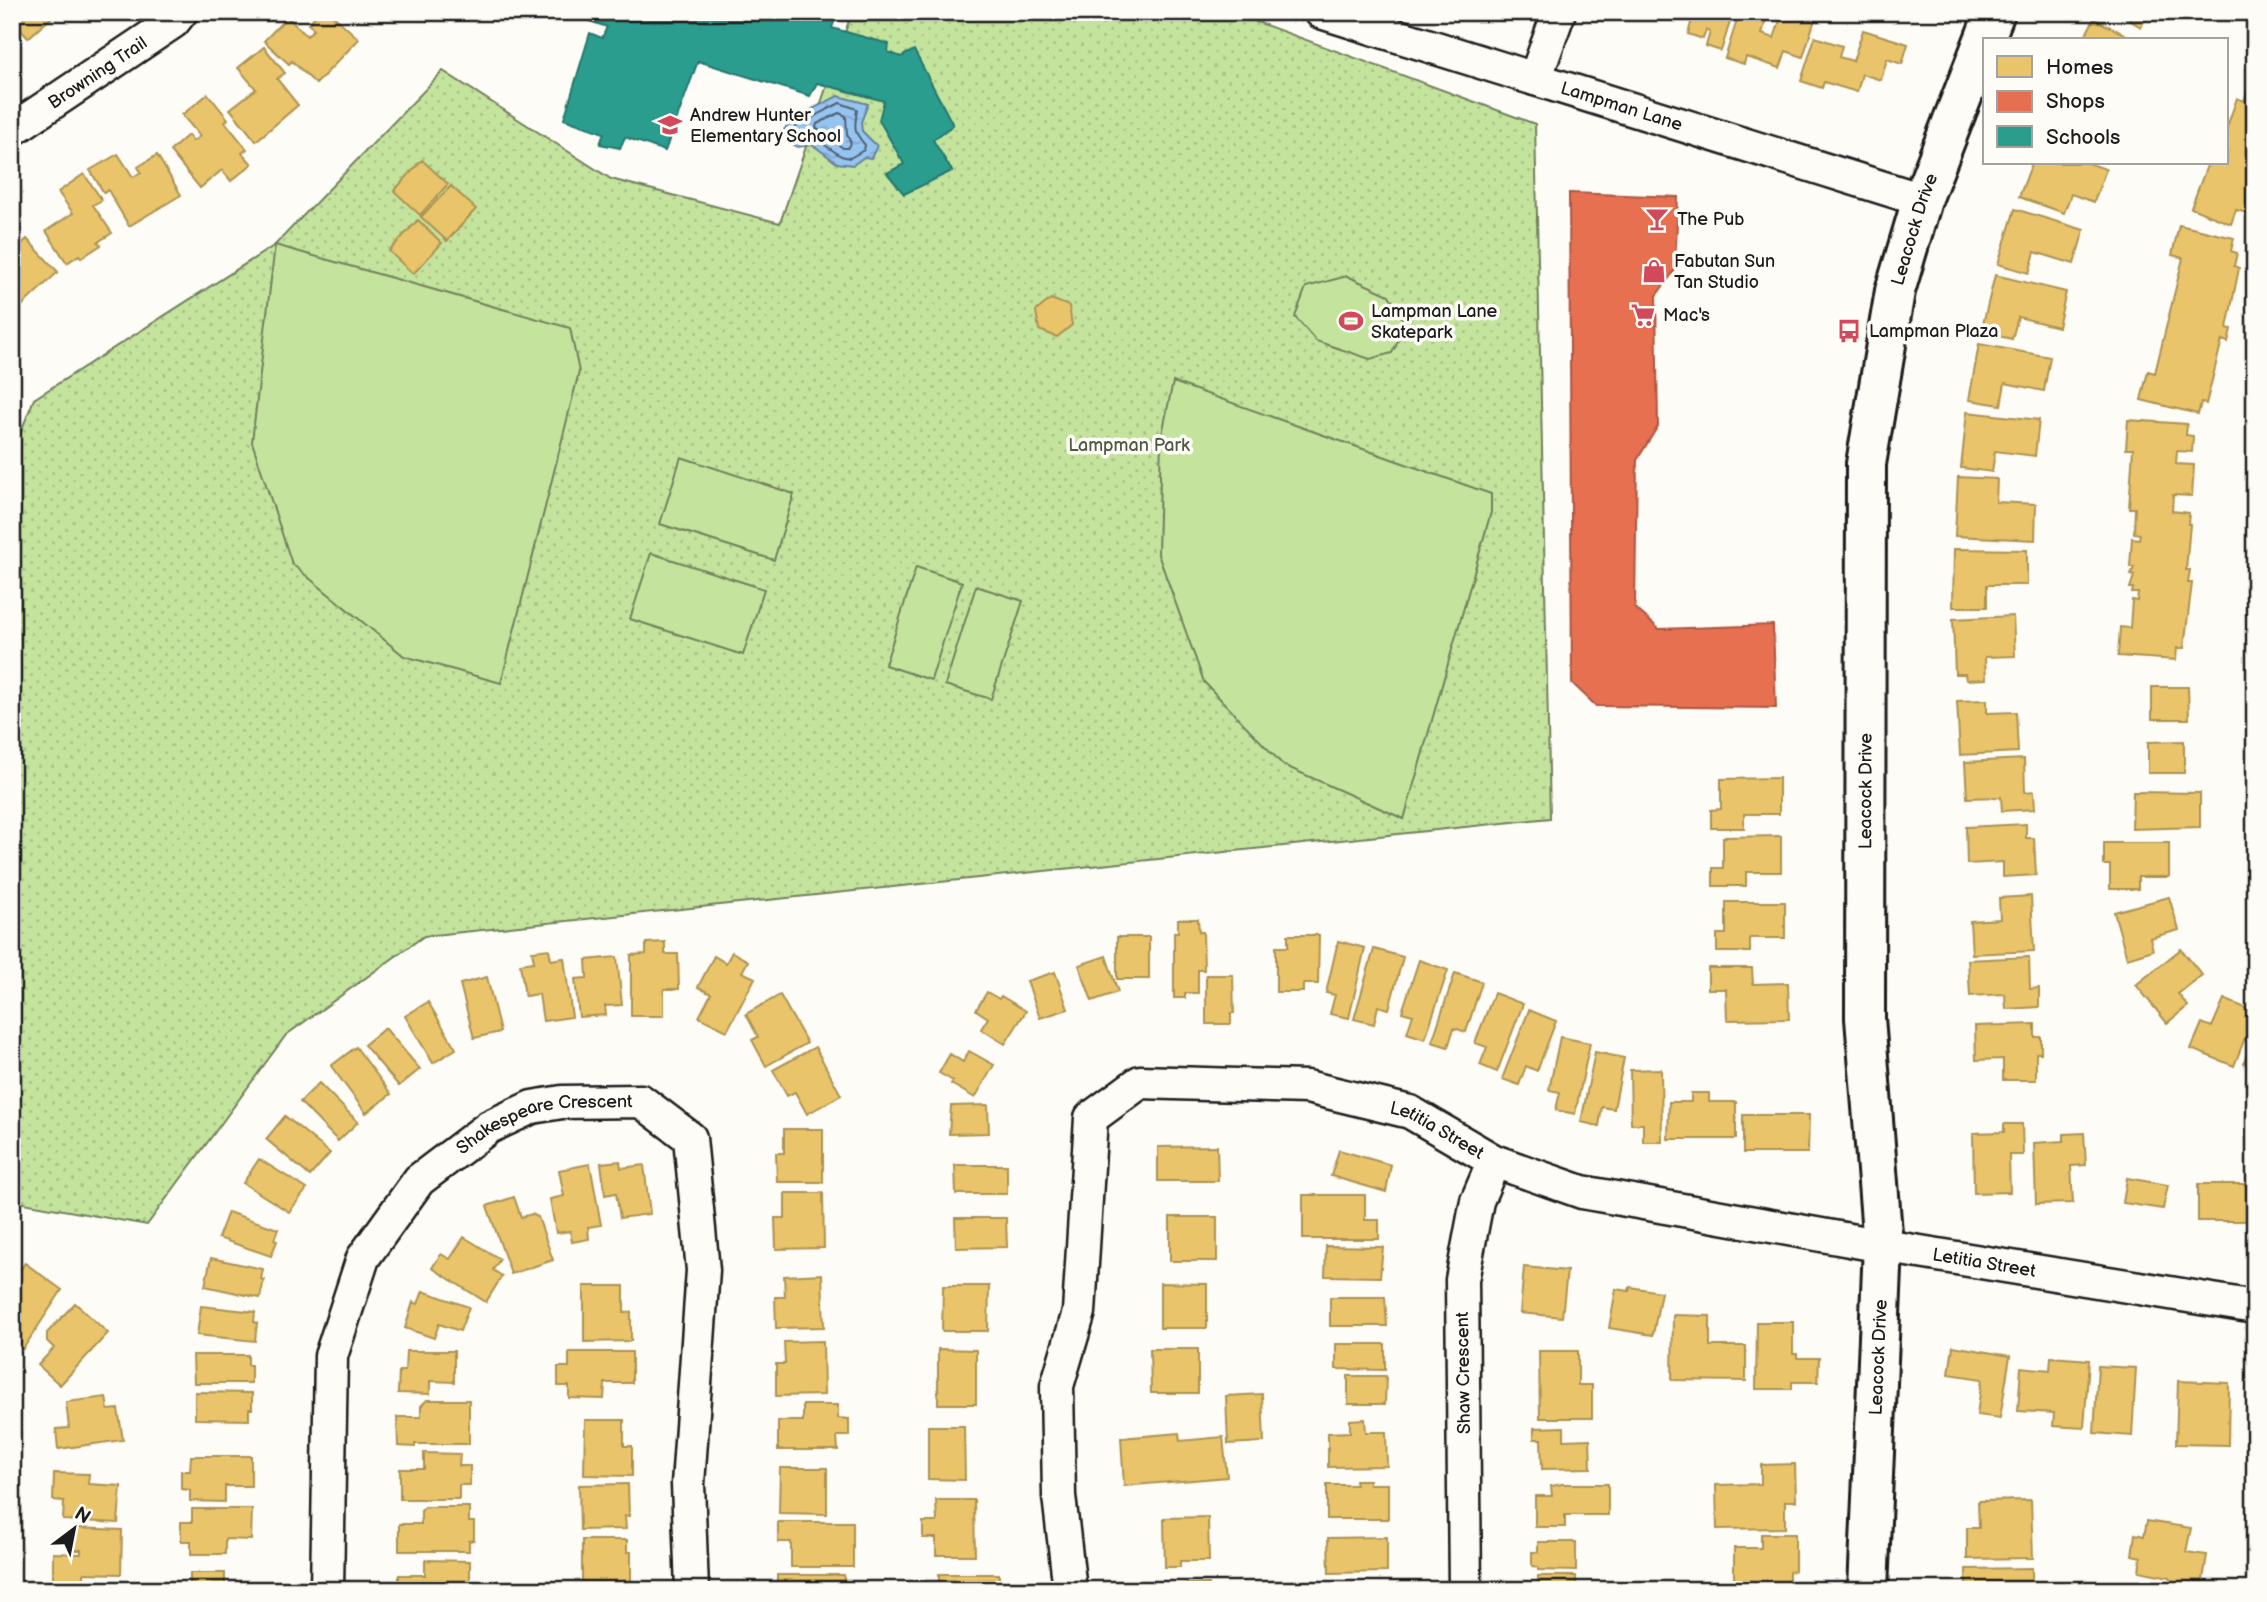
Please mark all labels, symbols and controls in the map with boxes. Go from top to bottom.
street label: Browning Trail [44,32,151,114]
legend [1983,38,2228,164]
text: Homes [2046,55,2114,80]
street label: Lampman Lane [1558,78,1685,135]
text: Shops [2046,89,2105,114]
place label: Andrew Hunter Elementary School [690,105,841,147]
school or university icon: Andrew Hunter Elementary School [656,111,684,139]
text: Schools [2046,125,2120,150]
street label: Leacock Drive [1887,170,1942,288]
bar icon: The Pub [1643,205,1671,233]
place label: The Pub [1677,209,1744,230]
place label: Fabutan Sun Tan Studio [1674,251,1775,293]
shop icon: Fabutan Sun Tan Studio [1640,257,1668,285]
place label: Lampman Lane Skatepark [1371,301,1498,343]
supermarket icon: Mac's [1629,301,1657,329]
place label: Mac's [1663,305,1710,326]
sports icon: Lampman Lane Skatepark [1337,307,1365,335]
bus stop icon: Lampman Plaza [1835,317,1863,345]
place label: Lampman Plaza [1869,321,1998,342]
park label: Lampman Park [1068,435,1190,456]
street label: Leacock Drive [1855,733,1877,849]
street label: Shakespeare Crescent [452,1091,633,1159]
street label: Letitia Street [1388,1098,1488,1164]
street label: Letitia Street [1931,1244,2038,1282]
street label: Leacock Drive [1866,1298,1892,1416]
street label: Shaw Crescent [1452,1311,1475,1434]
north arrow [38,1494,108,1564]
text: N [70,1502,94,1529]

